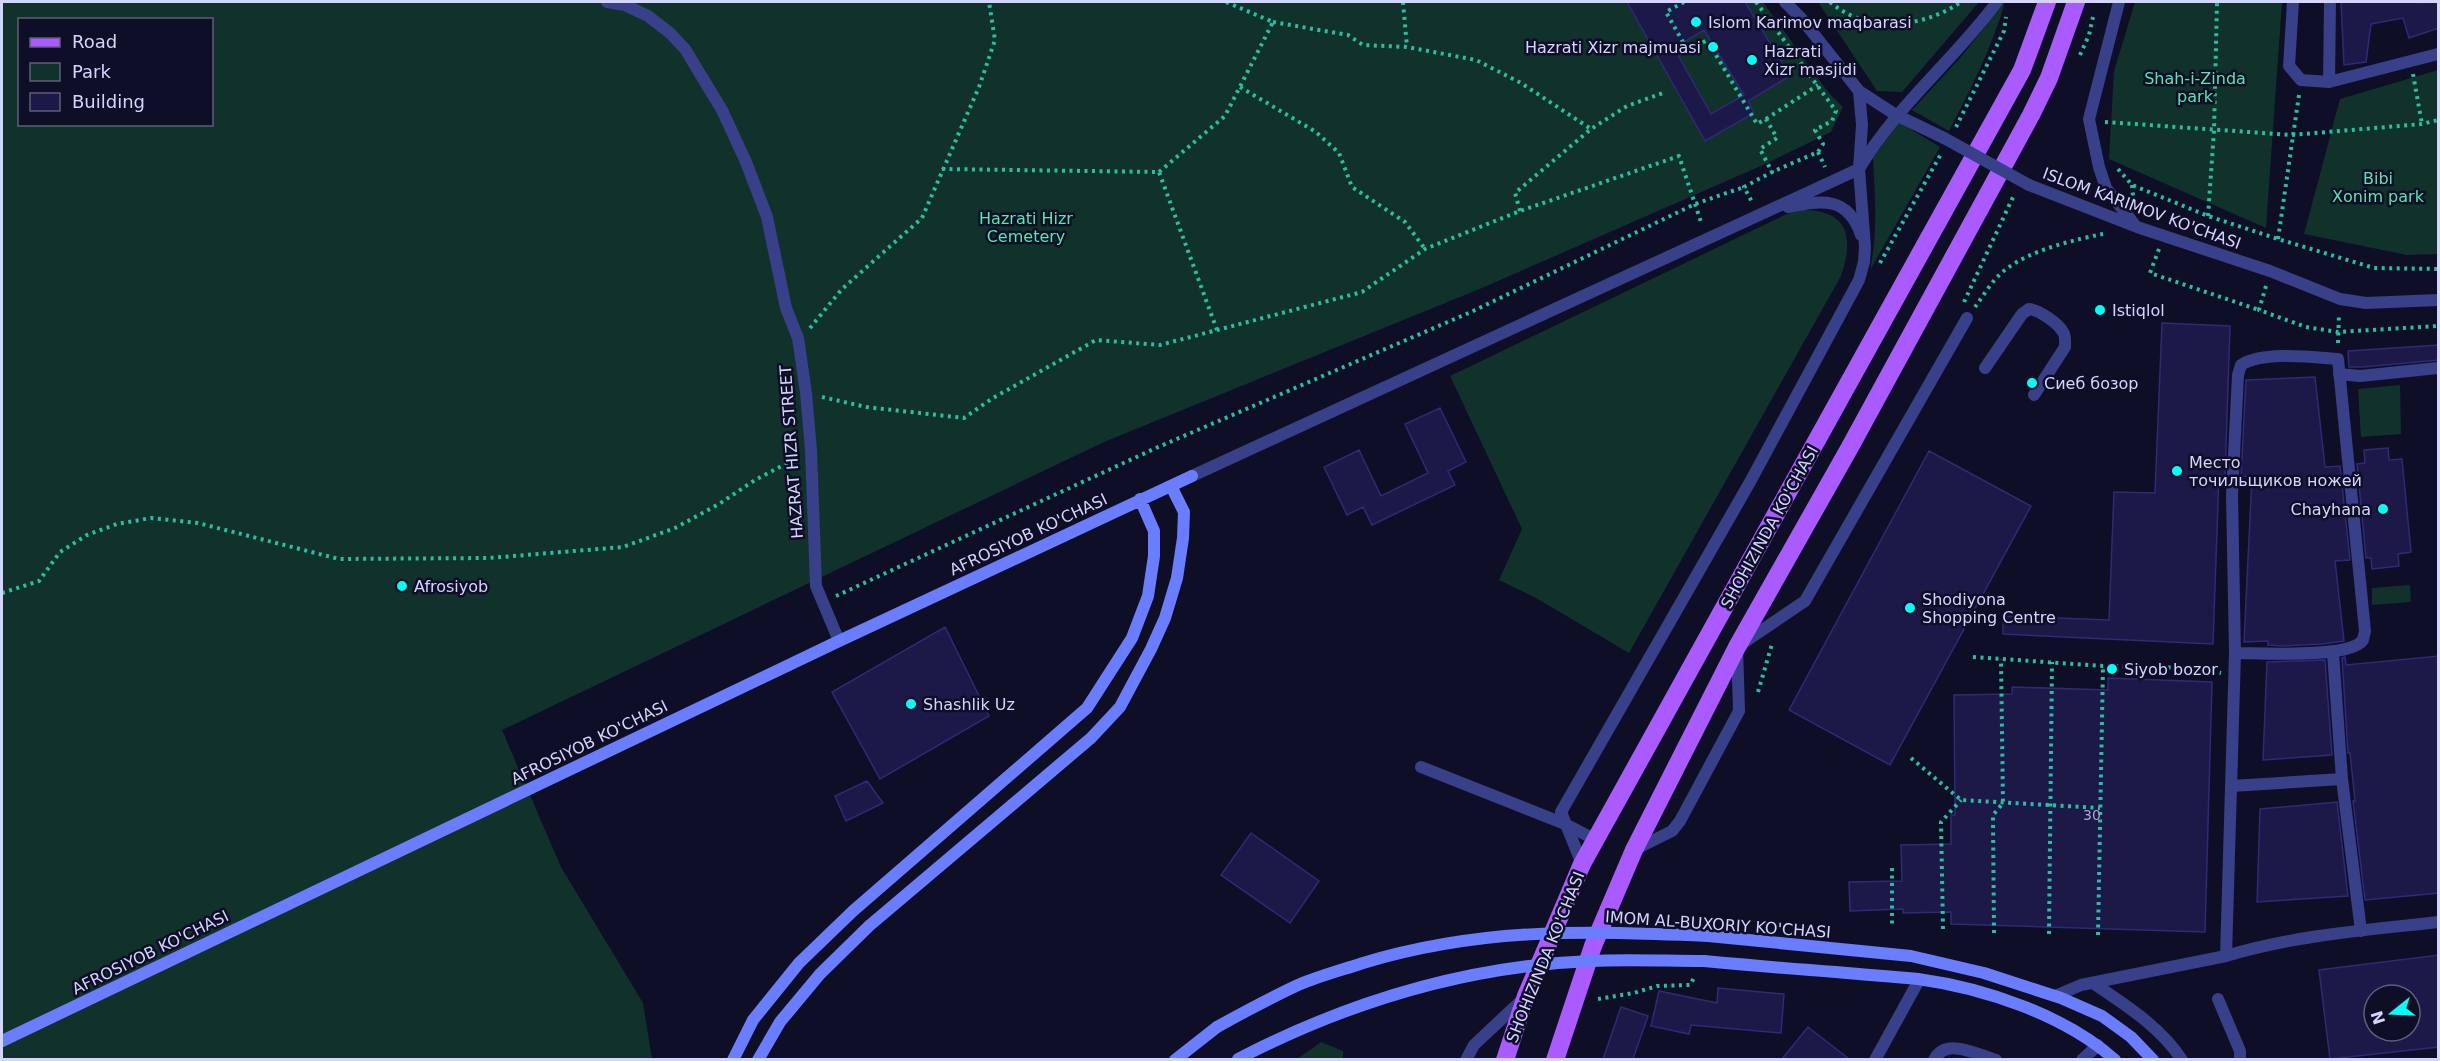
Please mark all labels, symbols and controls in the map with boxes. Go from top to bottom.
place label: Islom Karimov maqbarasi [1708,13,1912,32]
marker: Islom Karimov maqbarasi [1689,15,1703,29]
legend [18,18,213,126]
text: Road [72,31,117,52]
place label: Hazrati Xizr majmuasi [1525,38,1701,57]
marker: Hazrati Xizr majmuasi [1706,40,1720,54]
place label: Hazrati Xizr masjidi [1764,42,1857,79]
marker: Hazrati Xizr masjidi [1745,53,1759,67]
text: Park [72,61,111,82]
park label: Shah-i-Zinda park [2144,69,2246,106]
text: Building [72,91,145,112]
street label: ISLOM KARIMOV KO'CHASI [2040,164,2244,253]
park label: Bibi Xonim park [2332,169,2425,206]
park label: Hazrati Hizr Cemetery [979,209,1073,246]
place label: Istiqlol [2112,301,2165,320]
marker: Istiqlol [2093,303,2107,317]
street label: HAZRAT HIZR STREET [776,364,807,539]
place label: Сиеб бозор [2044,374,2138,393]
marker: Сиеб бозор [2025,376,2039,390]
street label: SHOHIZINDA KO'CHASI [1717,443,1822,612]
place label: Место точильщиков ножей [2189,453,2362,490]
marker: Место точильщиков ножей [2170,464,2184,478]
street label: AFROSIYOB KO'CHASI [946,490,1110,579]
place label: Chayhana [2291,500,2371,519]
marker: Chayhana [2376,502,2390,516]
place label: Afrosiyob [414,577,488,596]
marker: Afrosiyob [395,579,409,593]
place label: Shodiyona Shopping Centre [1922,590,2056,627]
marker: Shodiyona Shopping Centre [1903,601,1917,615]
place label: Siyob bozor [2124,660,2218,679]
marker: Siyob bozor [2105,662,2119,676]
place label: Shashlik Uz [923,695,1015,714]
street label: AFROSIYOB KO'CHASI [508,696,671,789]
marker: Shashlik Uz [904,697,918,711]
house number: 30 [2083,807,2101,823]
street label: SHOHIZINDA KO'CHASI [1502,869,1589,1046]
street label: AFROSIYOB KO'CHASI [69,906,232,999]
street label: IMOM AL-BUXORIY KO'CHASI [1604,907,1832,942]
north arrow [2362,983,2422,1043]
text: N [2367,1008,2389,1027]

